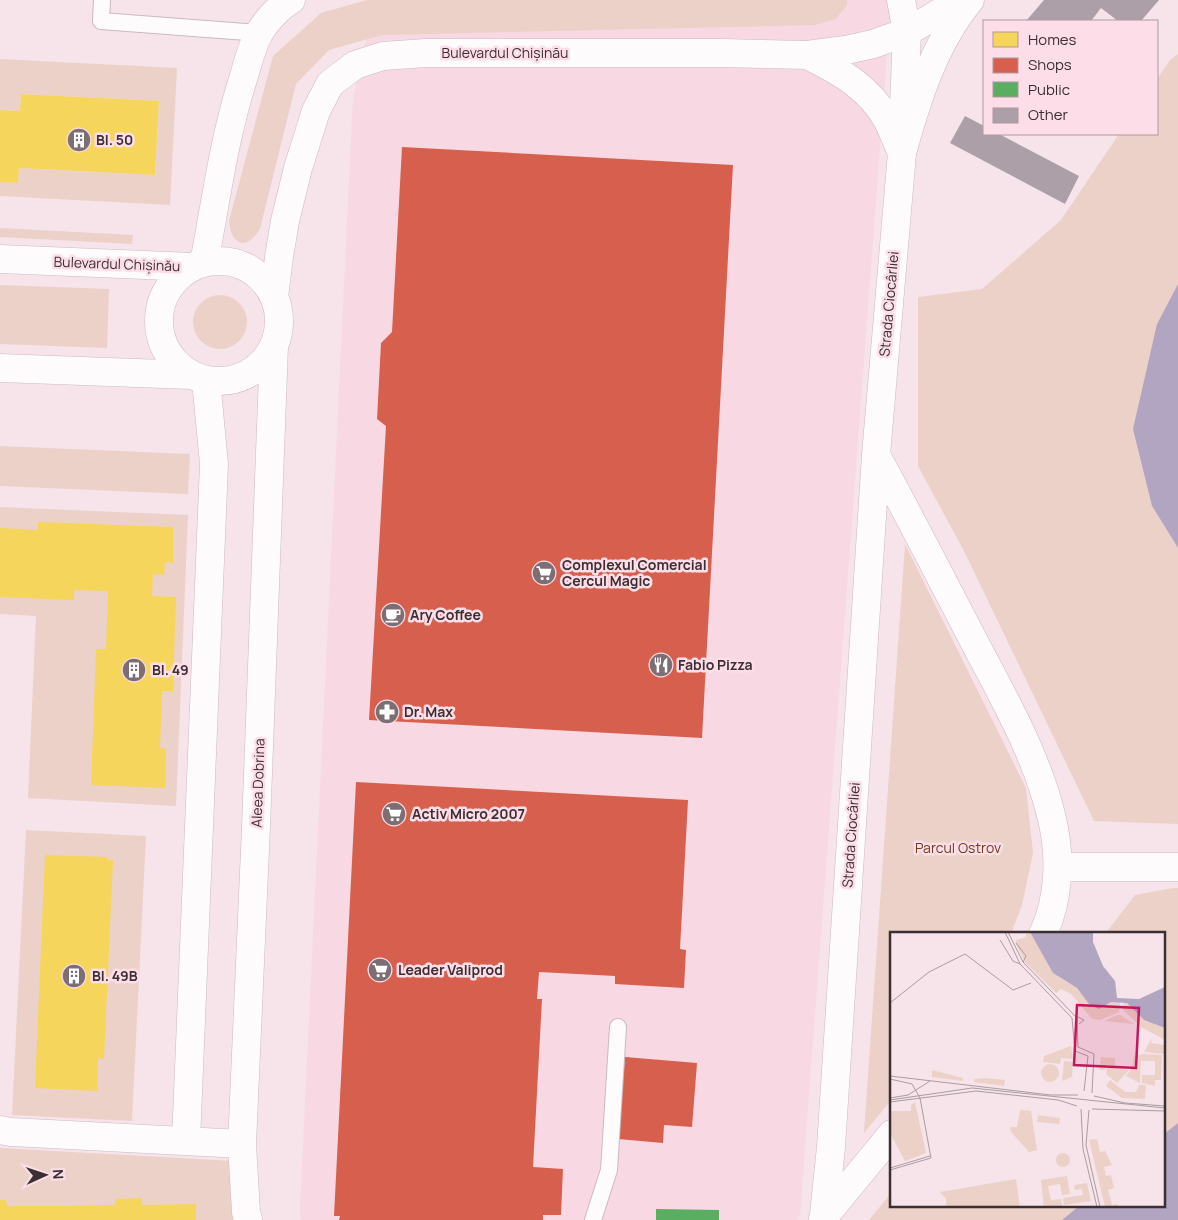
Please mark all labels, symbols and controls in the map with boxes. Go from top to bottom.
legend [983,20,1158,135]
text: Homes [1028,29,1077,50]
street label: Bulevardul Chișinău [442,43,568,62]
text: Shops [1028,54,1072,75]
text: Public [1028,79,1070,100]
text: Other [1028,104,1069,125]
building icon: Bl. 50 [66,127,92,153]
place label: Bl. 50 [96,130,133,149]
street label: Strada Ciocârliei [874,250,903,357]
street label: Bulevardul Chișinău [53,252,181,275]
place label: Complexul Comercial Cercul Magic [562,555,707,590]
supermarket icon: Complexul Comercial Cercul Magic [531,560,557,586]
cafe icon: Ary Coffee [380,602,406,628]
place label: Ary Coffee [410,605,481,624]
restaurant icon: Fabio Pizza [648,652,674,678]
place label: Fabio Pizza [678,655,753,674]
building icon: Bl. 49 [121,657,147,683]
place label: Bl. 49 [152,660,189,679]
pharmacy icon: Dr. Max [374,699,400,725]
place label: Dr. Max [404,702,453,721]
street label: Aleea Dobrina [246,738,269,828]
street label: Strada Ciocârliei [837,782,864,888]
supermarket icon: Activ Micro 2007 [381,801,407,827]
place label: Activ Micro 2007 [412,804,525,823]
park label: Parcul Ostrov [915,838,1001,857]
inset map [890,932,1166,1208]
supermarket icon: Leader Valiprod [367,957,393,983]
place label: Leader Valiprod [398,960,503,979]
building icon: Bl. 49B [61,963,87,989]
place label: Bl. 49B [92,966,138,985]
north arrow [20,1150,70,1200]
text: N [49,1169,68,1180]

